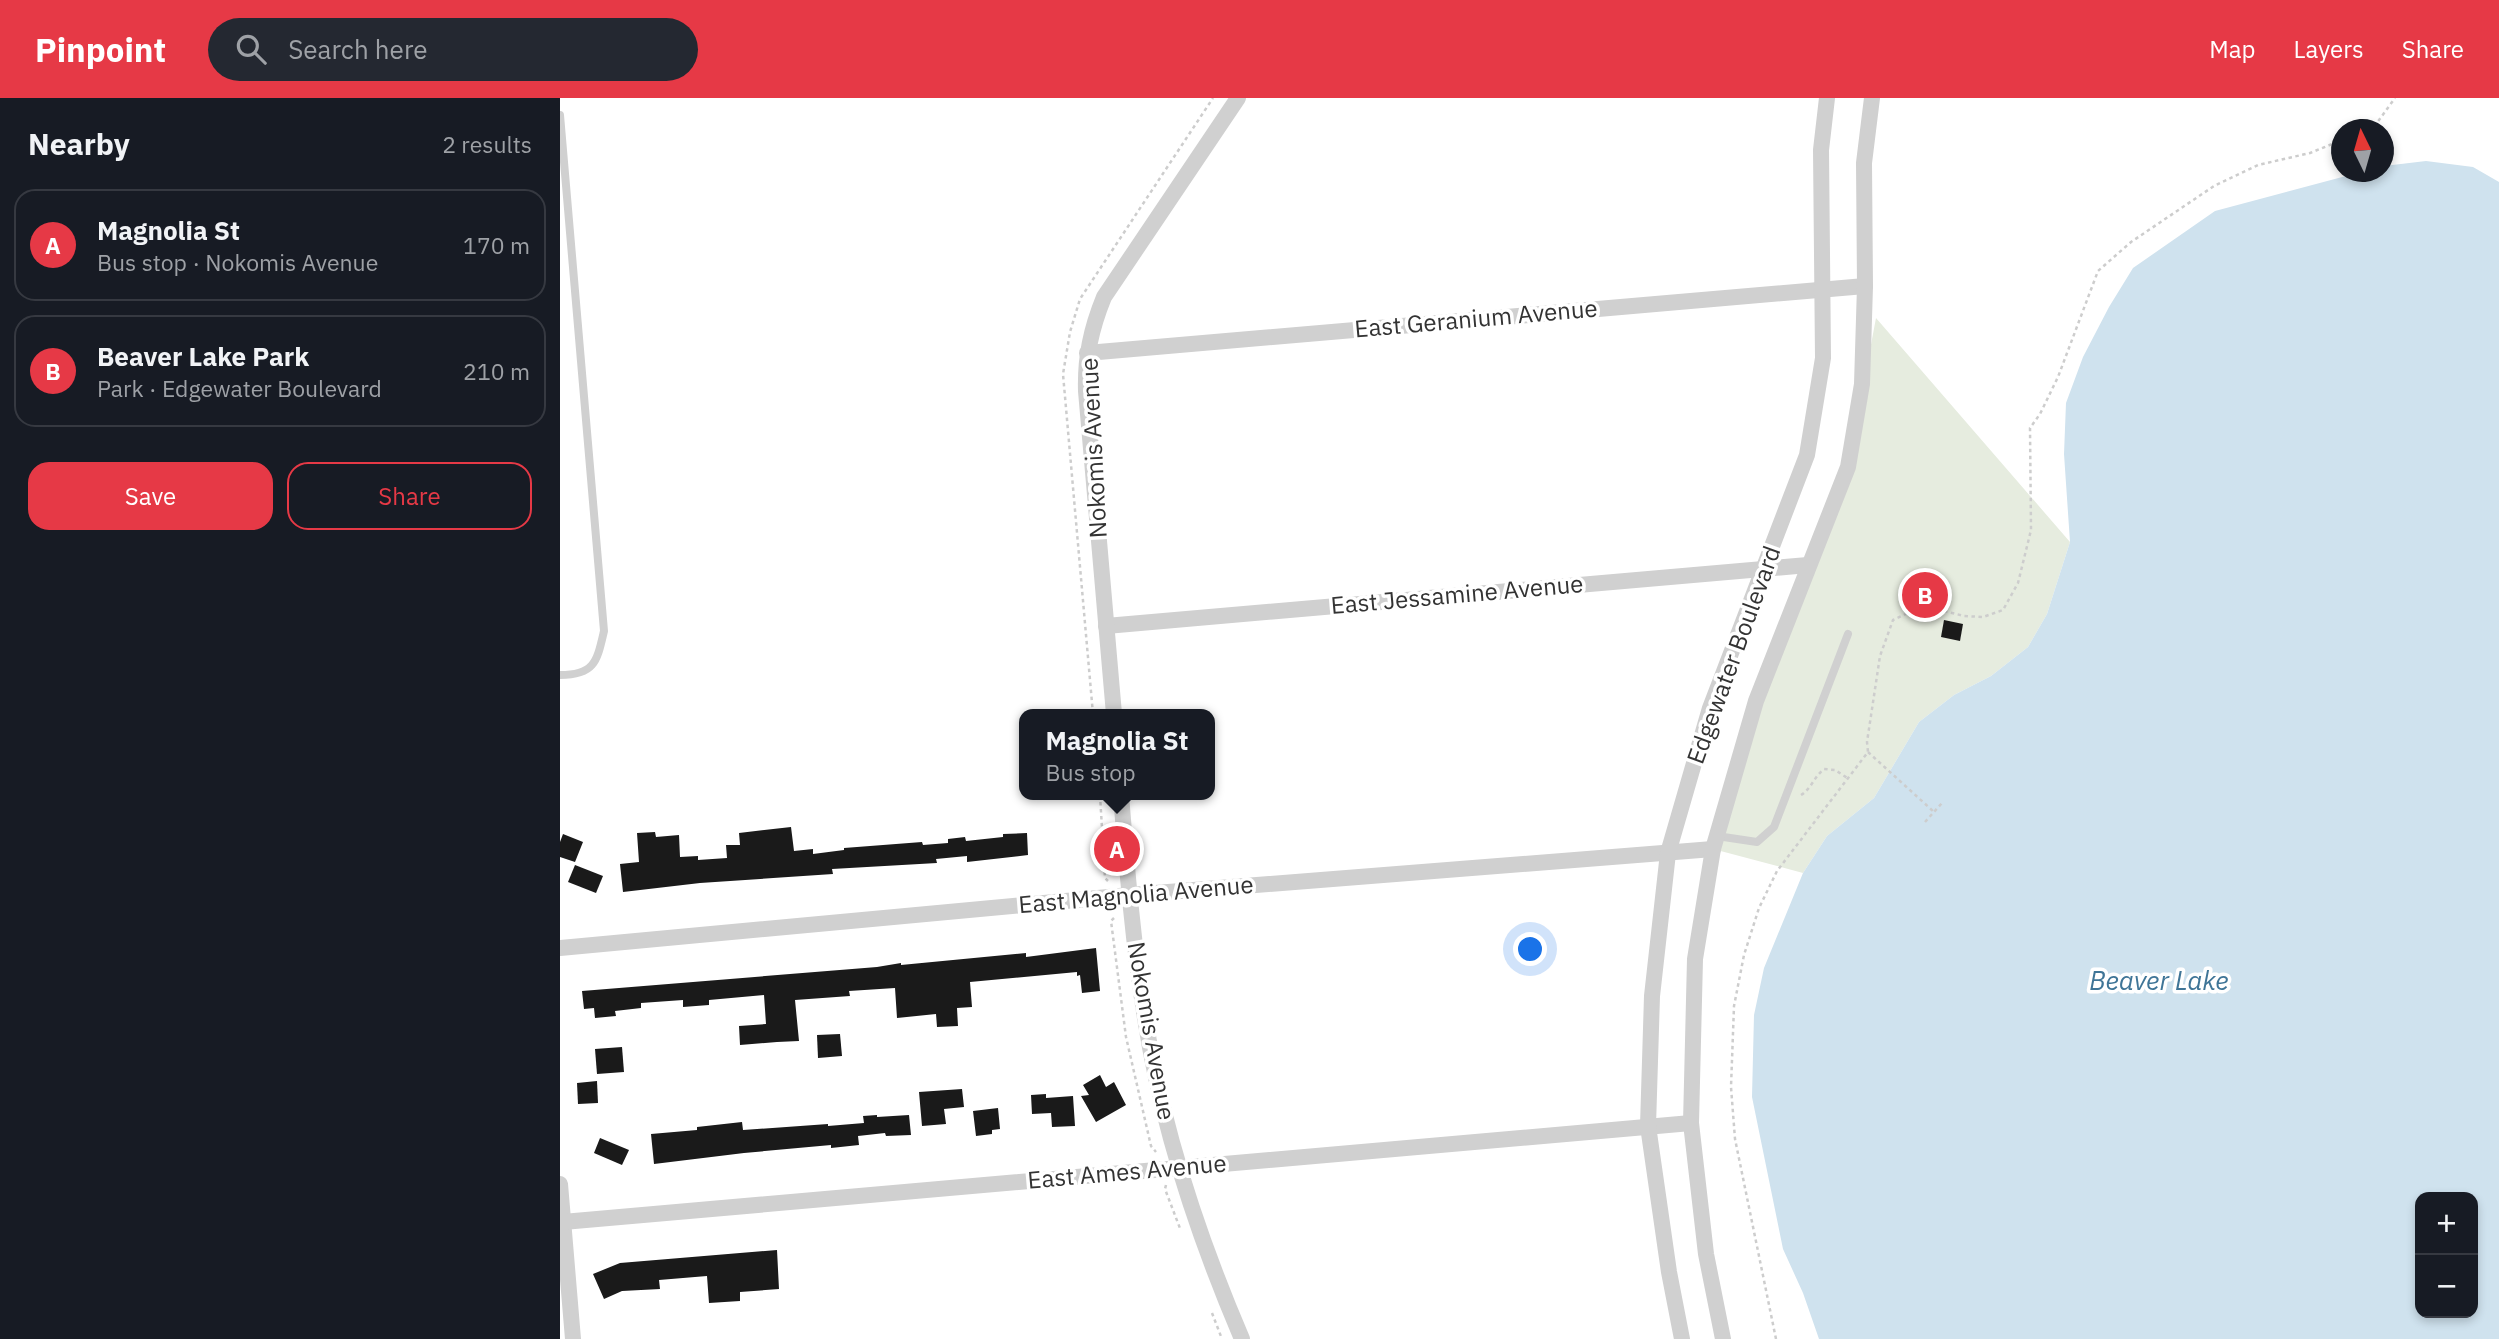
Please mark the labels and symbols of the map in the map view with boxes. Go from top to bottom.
north arrow [2331,119,2394,182]
street label: East Geranium Avenue [1353,291,1599,345]
street label: Nokomis Avenue [1072,357,1114,539]
street label: Edgewater Boulevard [1679,541,1787,768]
street label: East Jessamine Avenue [1329,567,1585,621]
pin: B [1902,569,1948,621]
pin: A [1094,823,1140,875]
street label: East Magnolia Avenue [1017,868,1255,920]
your location [1513,932,1547,966]
street label: Nokomis Avenue [1121,939,1183,1122]
water label: Beaver Lake [2089,963,2229,997]
street label: East Ames Avenue [1026,1146,1228,1196]

